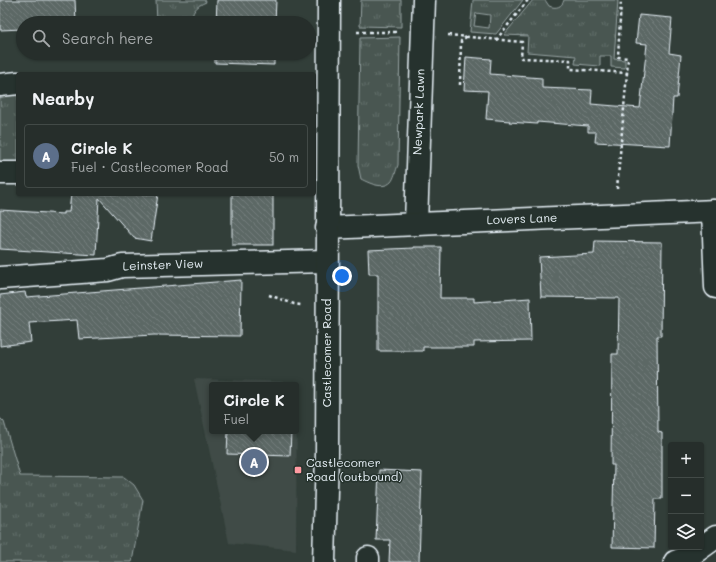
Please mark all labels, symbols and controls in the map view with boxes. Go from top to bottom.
search box [16,16,316,60]
icon: search [30,27,52,49]
text: Search here [62,28,153,48]
street label: Newpark Lawn [408,68,428,155]
text: Nearby [32,87,94,109]
text: Circle K [71,138,132,158]
text: A [41,148,51,165]
text: 50 m [269,148,299,165]
text: Fuel · Castlecomer Road [71,158,228,175]
street label: Lovers Lane [486,209,558,227]
street label: Leinster View [122,255,204,273]
your location [332,266,352,286]
street label: Castlecomer Road [318,298,334,407]
popup [209,382,299,434]
text: Circle K [223,390,285,410]
text: Fuel [223,410,249,427]
map controls [668,442,704,550]
button: + [668,442,704,478]
pin: A [241,447,267,477]
place label: Castlecomer Road (outbound) [306,454,402,484]
marker: Castlecomer Road (outbound) [293,465,303,475]
button: − [668,478,704,514]
button: layers [668,514,704,550]

